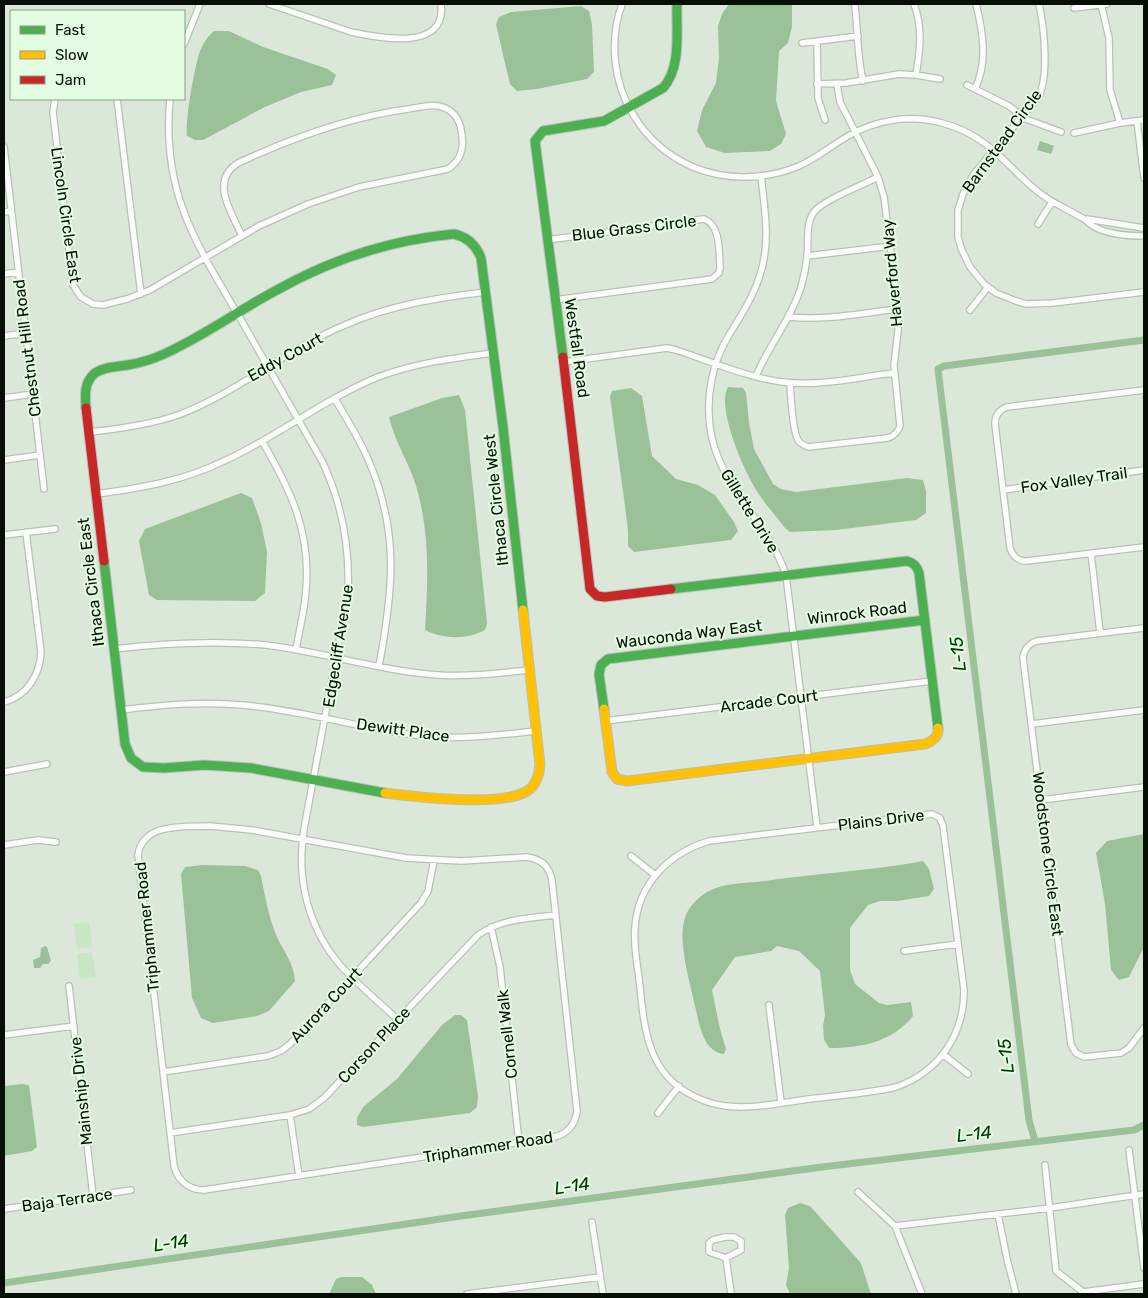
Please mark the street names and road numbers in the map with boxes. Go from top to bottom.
street label: Barnstead Circle [958,86,1046,196]
street label: Lincoln Circle East [47,146,85,284]
street label: Blue Grass Circle [571,211,697,245]
street label: Haverford Way [878,218,906,328]
street label: Chestnut Hill Road [9,278,45,418]
street label: Westfall Road [561,297,593,399]
street label: Eddy Court [244,329,326,385]
street label: Ithaca Circle West [480,433,512,567]
street label: Fox Valley Trail [1019,463,1129,497]
street label: Gillette Drive [717,466,783,556]
street label: Ithaca Circle East [74,516,108,648]
street label: Edgecliff Avenue [319,583,357,709]
street label: Winrock Road [806,597,908,629]
street label: Wauconda Way East [615,616,763,652]
street label: Arcade Court [719,686,819,716]
street label: Dewitt Place [355,714,451,746]
street label: Woodstone Circle East [1028,771,1068,937]
street label: Plains Drive [837,805,925,835]
street label: Triphammer Road [131,861,163,993]
street label: Aurora Court [286,963,366,1047]
street label: Cornell Walk [493,988,521,1079]
street label: Corson Place [334,1003,414,1087]
street label: Mainship Drive [66,1036,96,1146]
street label: Triphammer Road [422,1127,554,1167]
street label: Baja Terrace [20,1184,114,1216]

